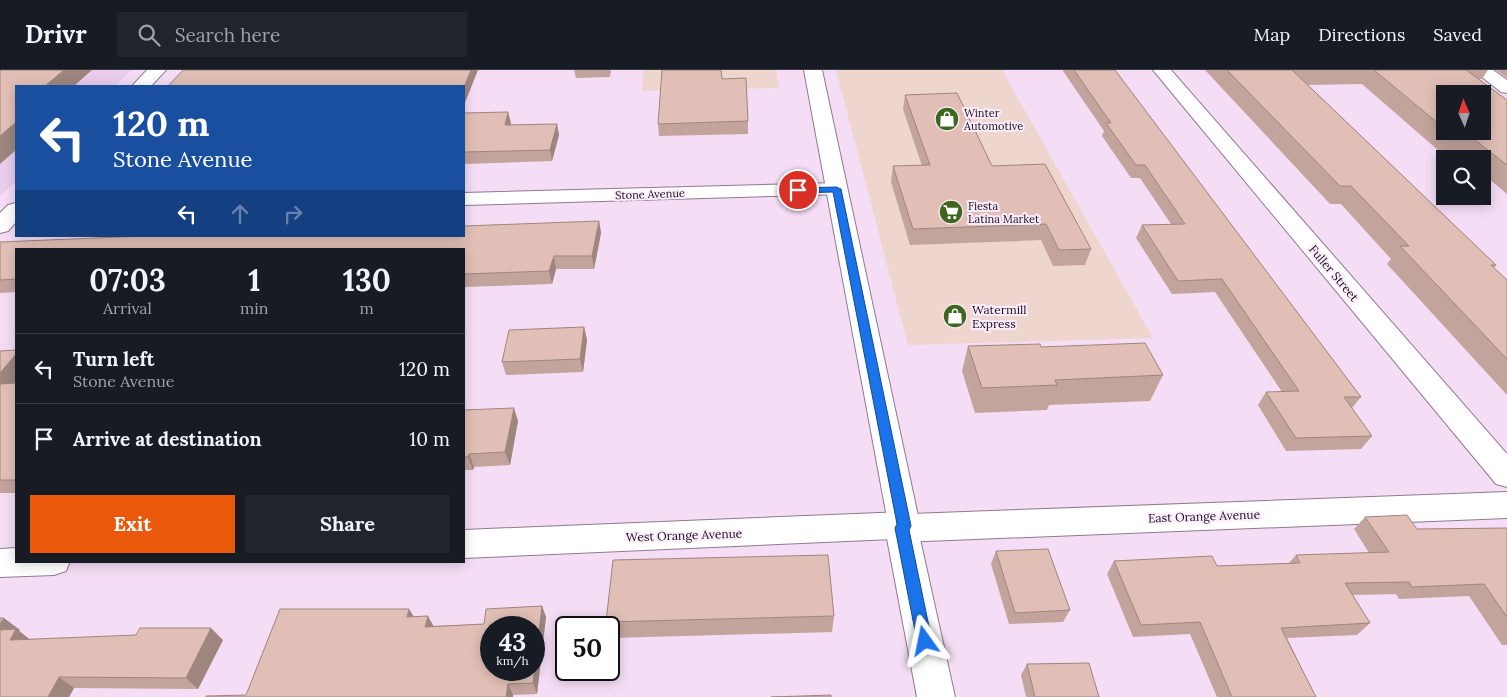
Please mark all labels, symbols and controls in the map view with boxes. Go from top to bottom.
search box [117,12,467,57]
text: Drivr [25,19,87,50]
icon: search [135,21,163,49]
text: Search here [175,23,280,47]
text: Map [1254,23,1290,46]
text: Directions [1318,23,1405,46]
text: Saved [1433,23,1482,46]
north arrow [1436,85,1491,140]
map controls [1436,85,1491,205]
text: 120 m [113,101,210,146]
icon: left [30,105,95,170]
shop icon: Winter Automotive [934,106,960,132]
place label: Winter Automotive [963,106,1023,133]
text: Stone Avenue [113,145,253,173]
button: search [1436,150,1491,205]
pin [777,169,819,211]
icon: arrive [784,176,812,204]
street label: Stone Avenue [615,186,685,202]
supermarket icon: Fiesta Latina Market [938,199,964,225]
place label: Fiesta Latina Market [968,199,1040,226]
icon: left [173,200,201,228]
icon: ahead [226,200,254,228]
icon: right [279,200,307,228]
street label: Fuller Street [1306,242,1362,305]
text: 07:03 [89,261,166,299]
text: 1 [248,261,260,299]
text: 130 [343,261,391,299]
text: Arrival [103,298,152,318]
text: min [240,298,268,318]
text: m [360,298,374,318]
place label: Watermill Express [972,302,1027,331]
shop icon: Watermill Express [942,303,968,329]
text: Turn left [73,347,154,371]
icon: left [30,355,58,383]
text: 120 m [399,357,450,381]
text: Stone Avenue [73,371,174,391]
icon: arrive [30,425,58,453]
text: Arrive at destination [73,427,262,451]
text: 10 m [409,427,450,451]
button: Exit [30,495,235,553]
button: Share [245,495,450,553]
street label: East Orange Avenue [1148,507,1261,525]
street label: West Orange Avenue [626,525,743,545]
position arrow [898,614,950,666]
speed limit sign: 50 [555,616,620,681]
text: 43 [499,626,526,658]
text: km/h [496,653,529,668]

